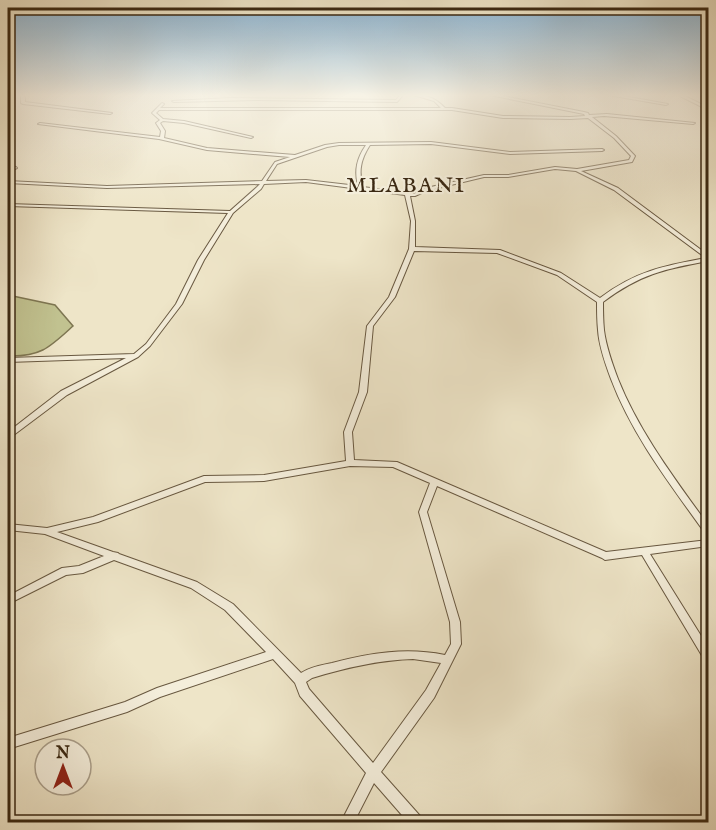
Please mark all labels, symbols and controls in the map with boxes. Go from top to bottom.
district label: MLABANI [346,172,466,200]
north arrow [33,737,93,797]
text: N [55,744,70,764]

